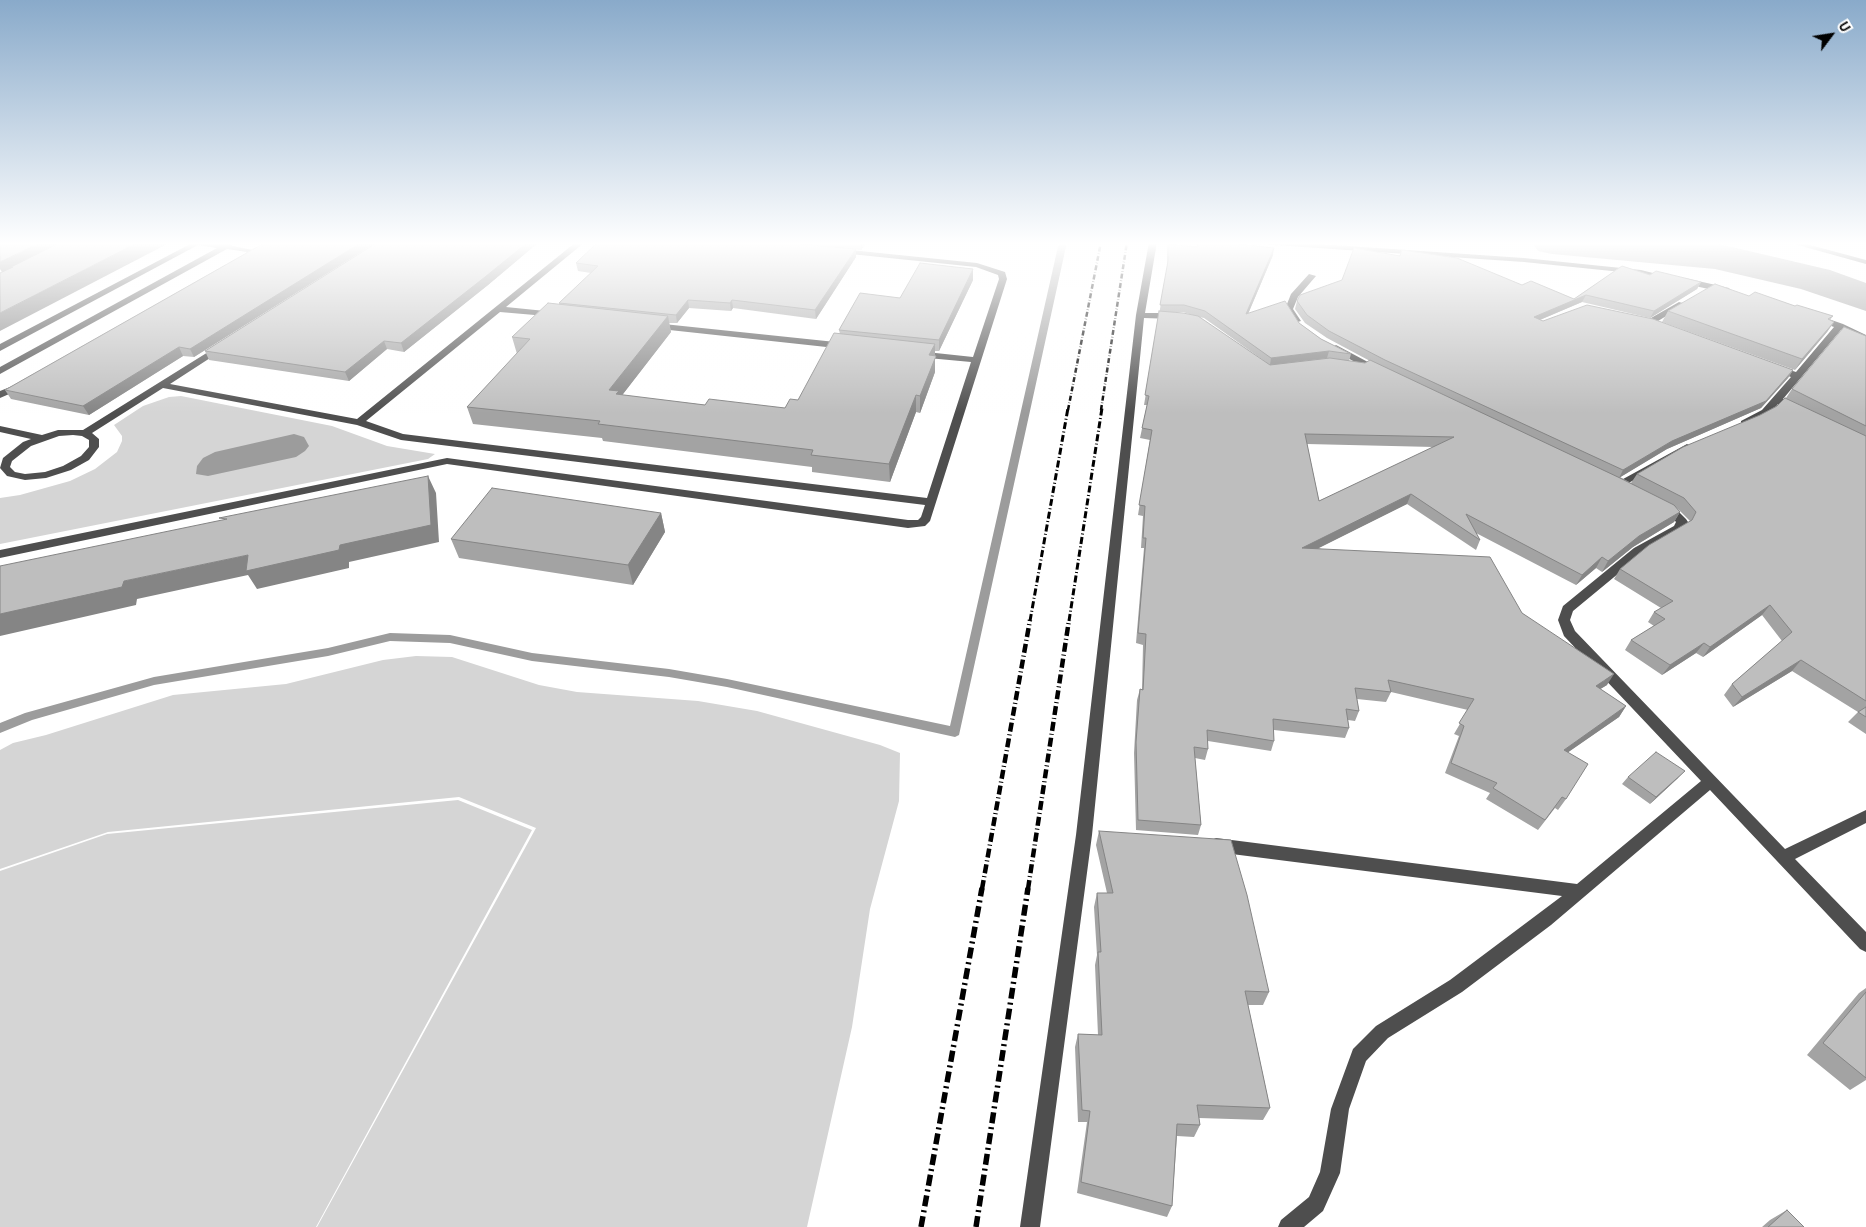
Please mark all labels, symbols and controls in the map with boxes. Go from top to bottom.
north arrow [1806,10,1856,60]
text: U [1836,20,1852,35]

